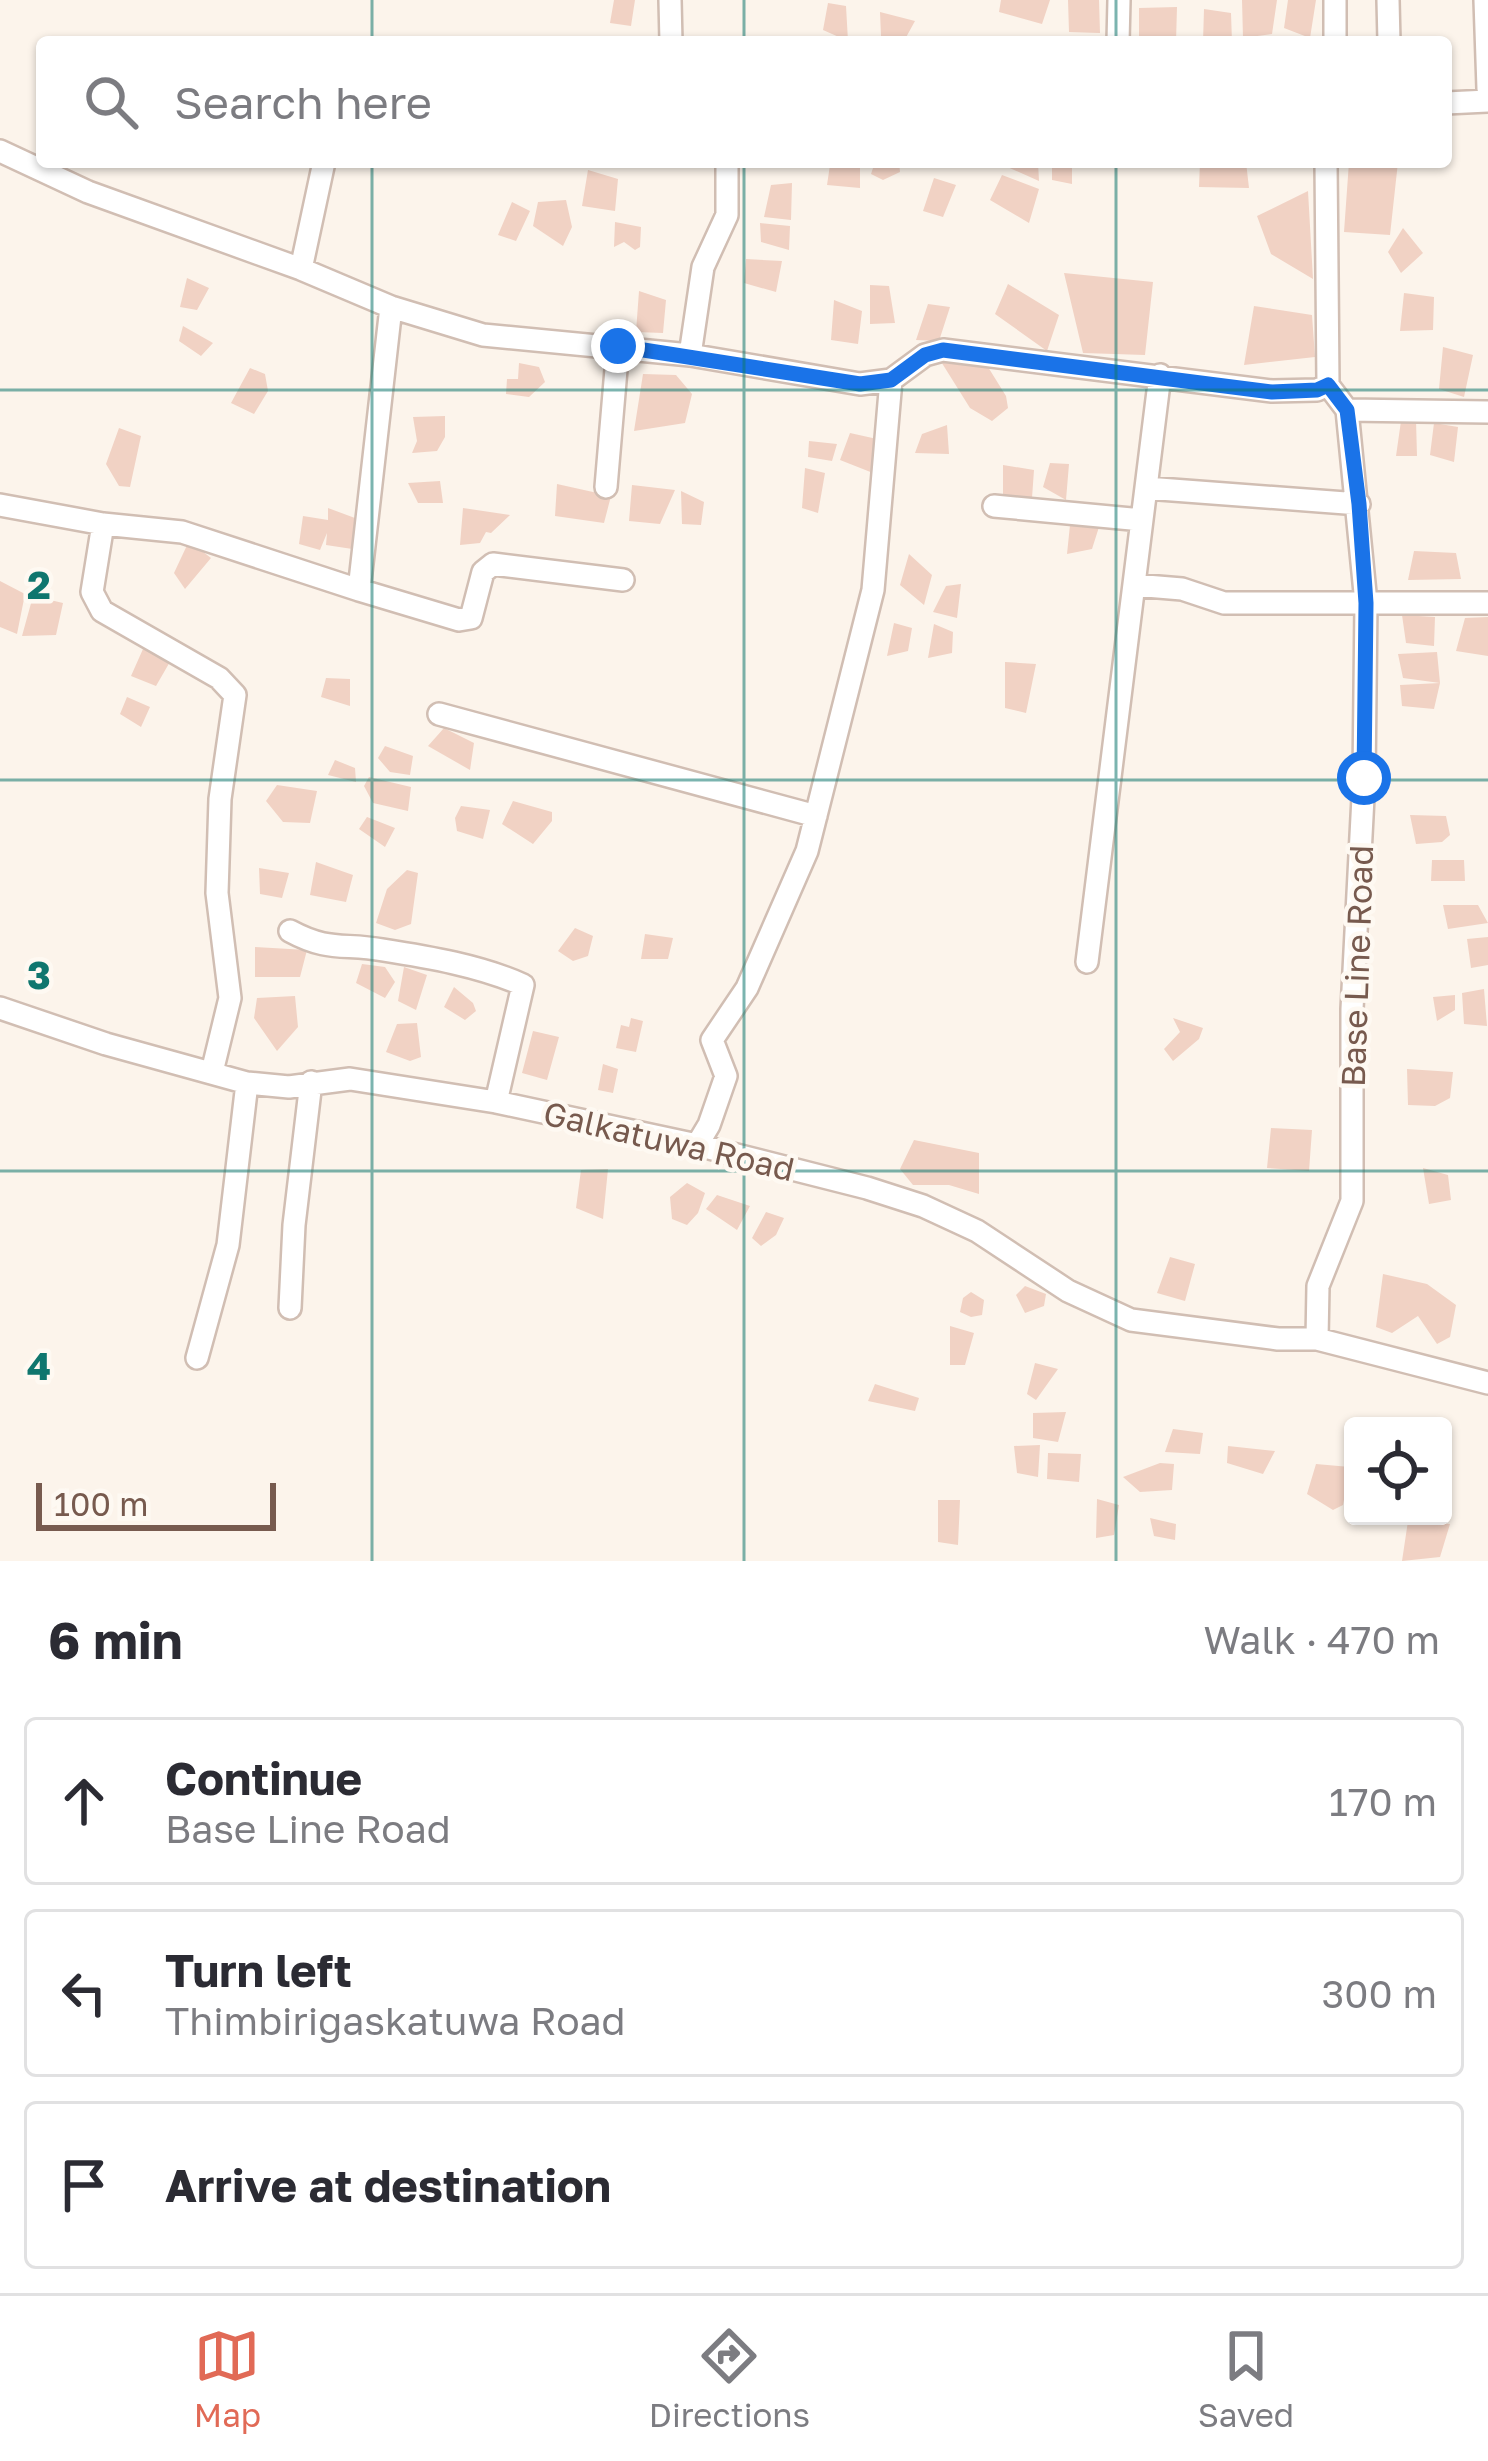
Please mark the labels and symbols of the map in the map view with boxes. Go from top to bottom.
route end [591,319,645,373]
text: 2 [27,561,51,608]
route start [1337,751,1391,805]
street label: Base Line Road [1333,844,1380,1088]
text: 3 [27,951,51,998]
street label: Galkatuwa Road [540,1093,798,1188]
text: 4 [27,1342,51,1389]
scale bar [36,1477,276,1530]

